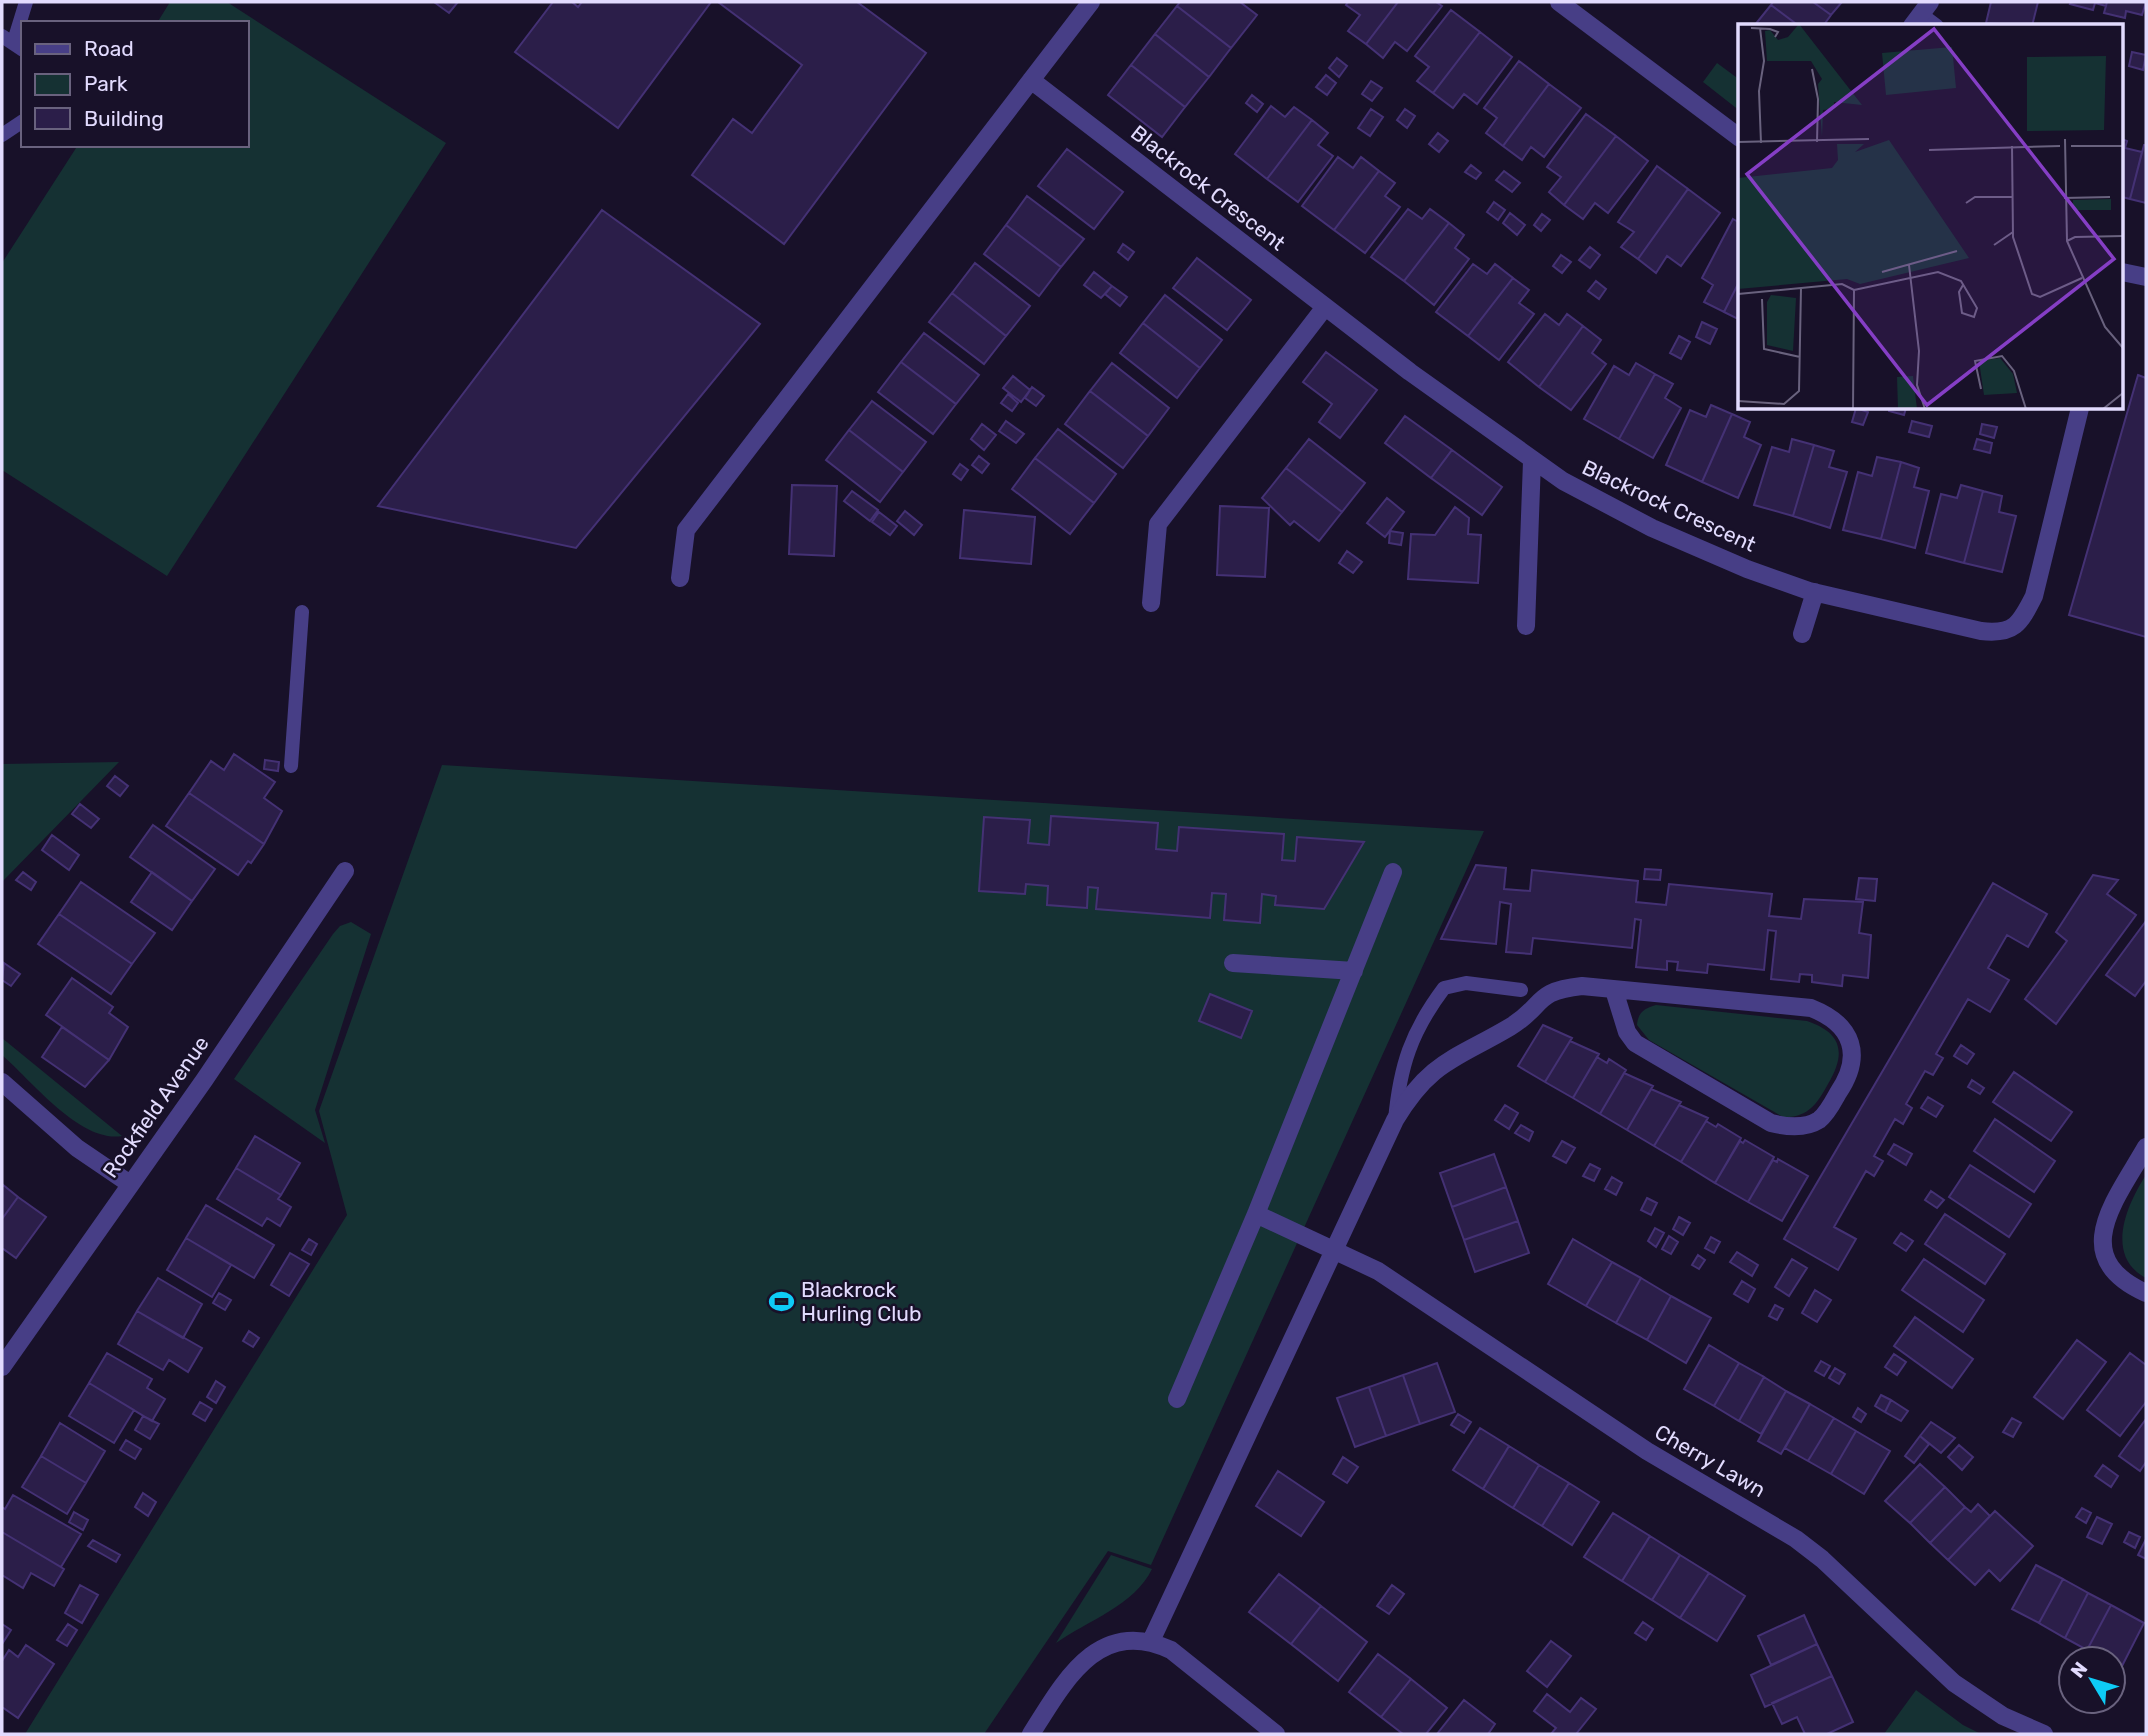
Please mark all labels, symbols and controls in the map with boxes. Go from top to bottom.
legend [21,21,248,147]
inset map [1738,24,2124,410]
text: Road [84,36,134,61]
text: Park [84,71,128,96]
text: Building [84,106,164,131]
street label: Blackrock Crescent [1126,120,1290,256]
street label: Blackrock Crescent [1578,454,1760,557]
street label: Rockfield Avenue [97,1031,214,1182]
place label: Blackrock Hurling Club [801,1277,921,1326]
sports icon: Blackrock Hurling Club [767,1288,795,1316]
street label: Cherry Lawn [1650,1419,1770,1502]
north arrow [2057,1645,2127,1715]
text: N [2066,1657,2092,1682]

